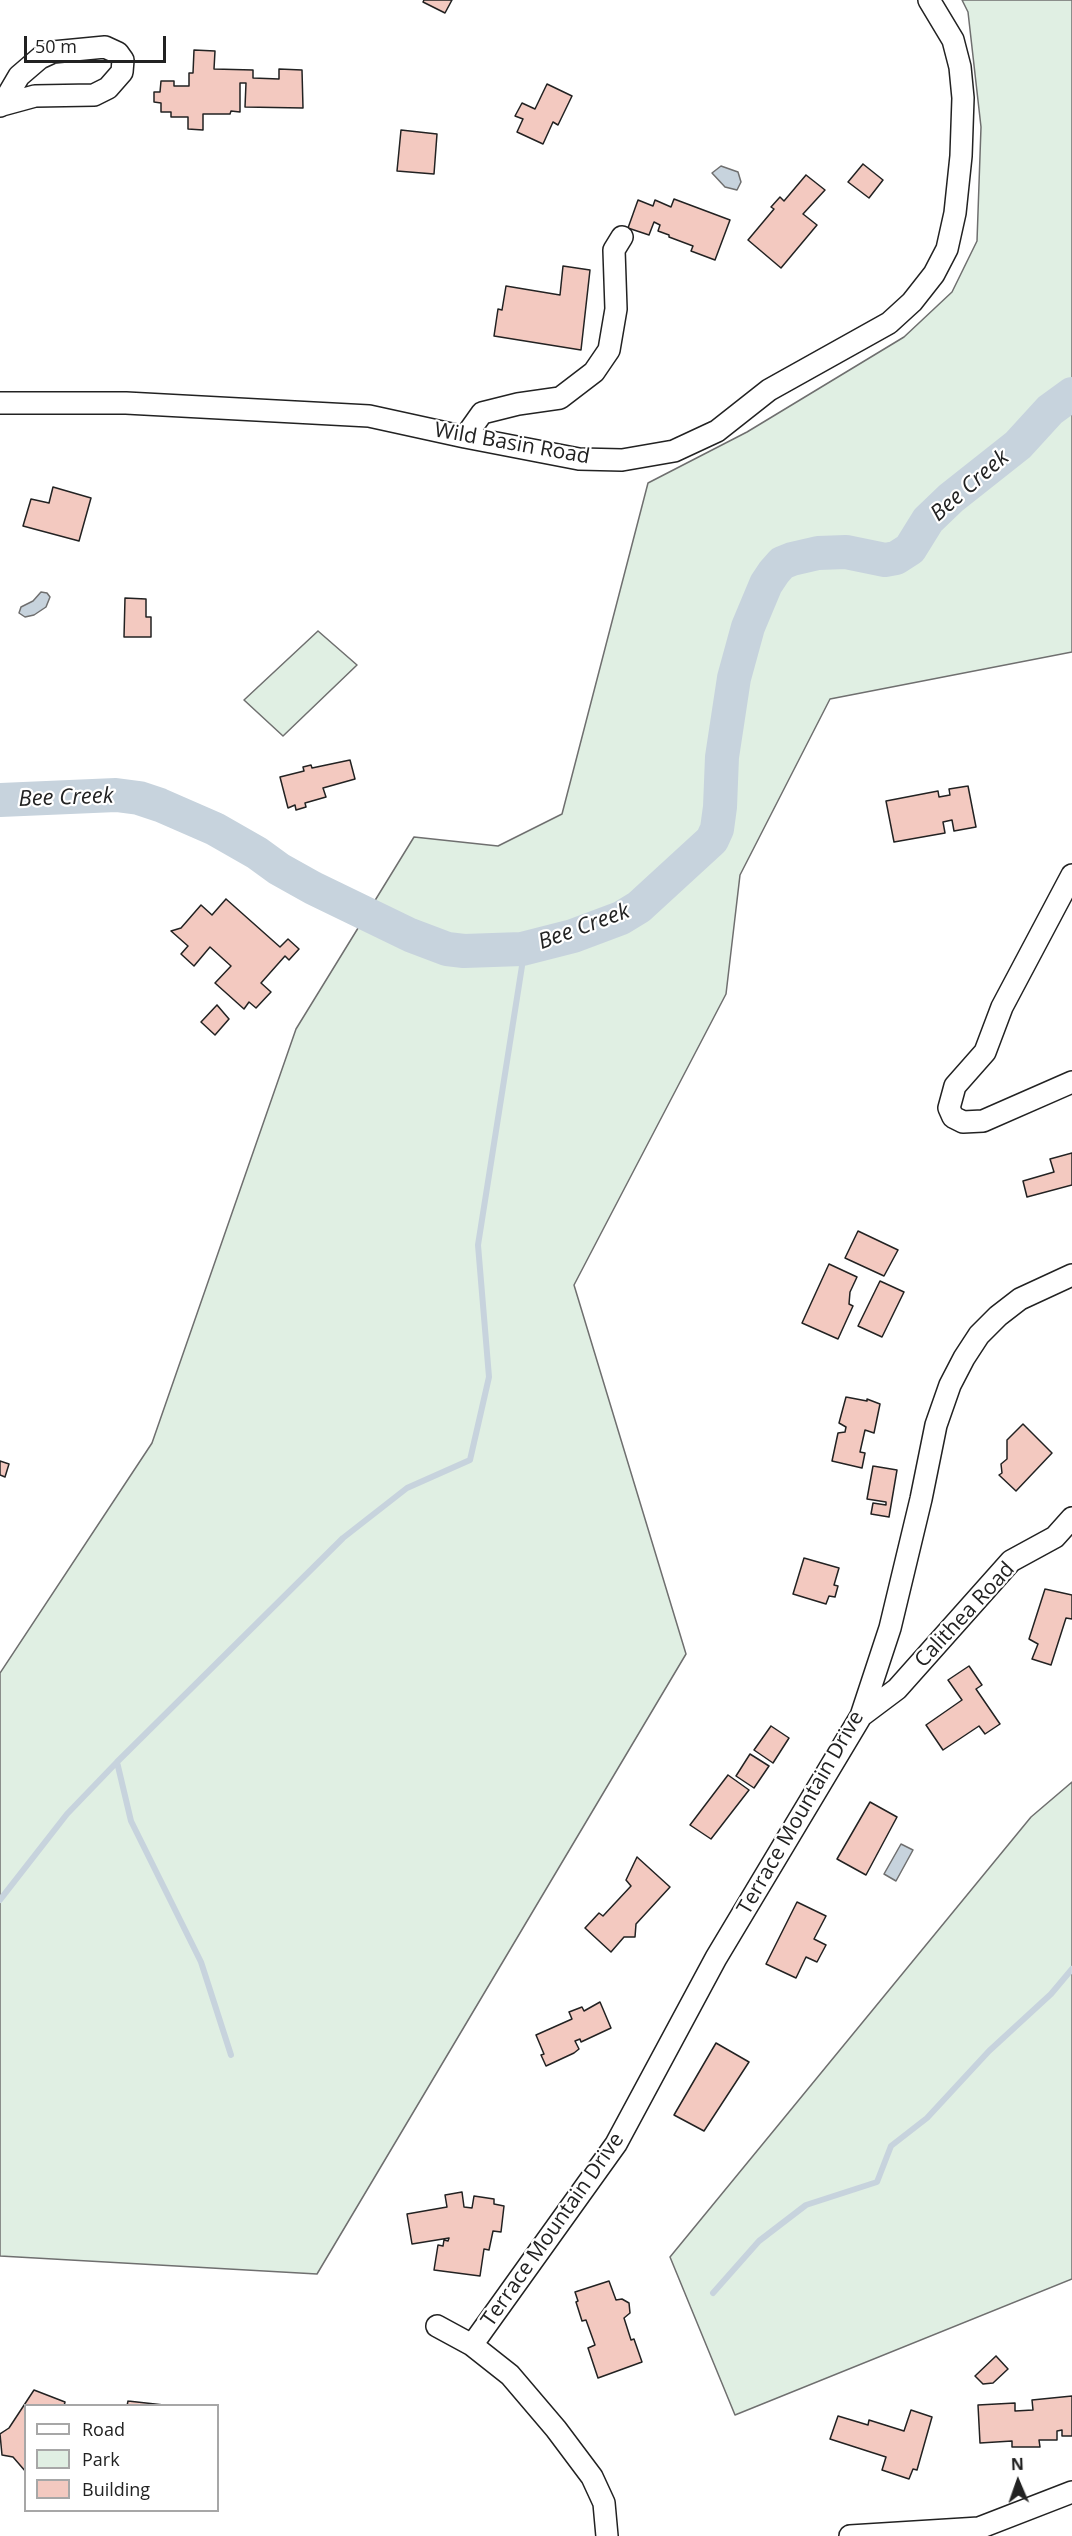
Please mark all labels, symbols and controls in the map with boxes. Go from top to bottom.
scale bar [27,24,170,62]
text: 50 m [35,34,77,58]
street label: Wild Basin Road [432,418,592,470]
water label: Bee Creek [925,445,1015,527]
water label: Bee Creek [18,783,114,813]
water label: Bee Creek [535,898,633,956]
street label: Calithea Road [910,1557,1020,1673]
street label: Terrace Mountain Drive [732,1707,870,1919]
street label: Terrace Mountain Drive [476,2128,630,2332]
legend [24,2404,219,2512]
text: Road [82,2417,125,2441]
text: Park [82,2447,120,2471]
north arrow [988,2452,1048,2512]
text: N [1010,2453,1024,2475]
text: Building [82,2477,150,2501]

